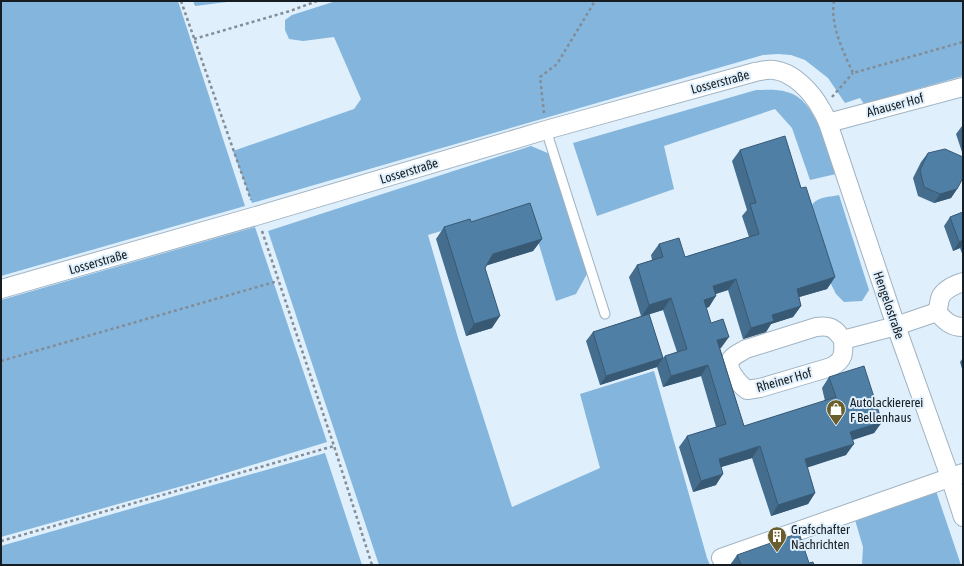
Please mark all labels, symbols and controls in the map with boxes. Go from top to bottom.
street label: Losserstraße [689,67,751,97]
street label: Ahauser Hof [865,90,926,120]
street label: Losserstraße [378,155,440,187]
street label: Losserstraße [67,246,129,277]
street label: Hengelostraße [870,269,908,341]
street label: Rheiner Hof [755,365,814,395]
place label: Autolackiererei F Bellenhaus [850,395,923,425]
shop icon: Autolackiererei F Bellenhaus [825,398,847,426]
place label: Grafschafter Nachrichten [791,522,850,552]
building icon: Grafschafter Nachrichten [766,525,788,553]

